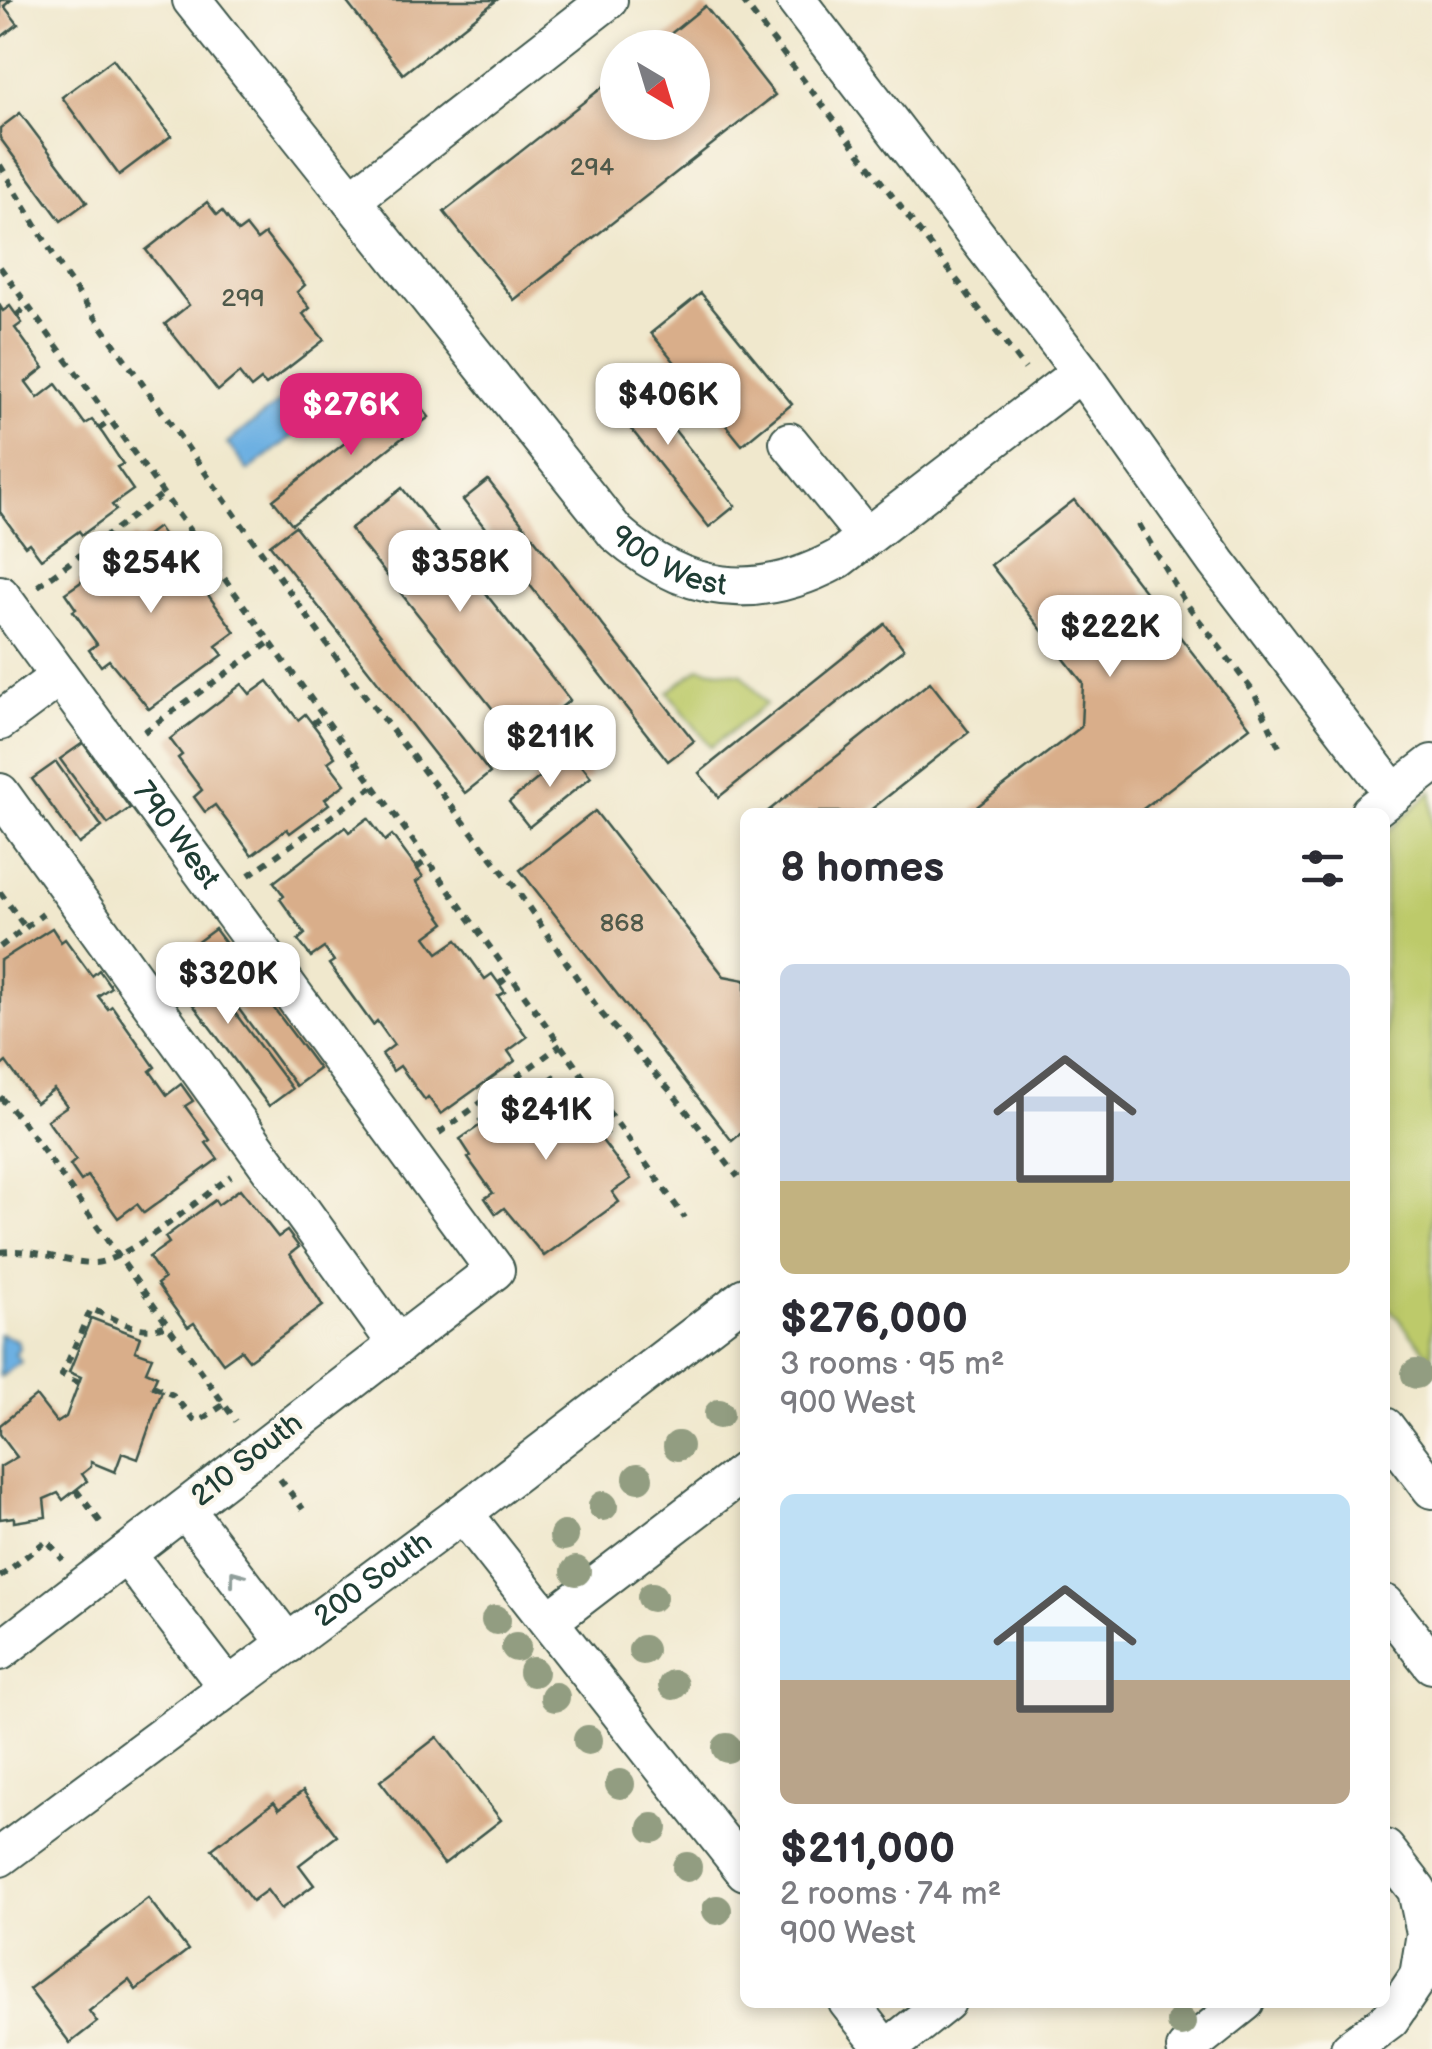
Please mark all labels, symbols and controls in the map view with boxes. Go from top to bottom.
north arrow [600,30,710,140]
map controls [600,30,710,140]
house number: 294 [570,152,614,183]
house number: 299 [221,283,265,314]
pin: $406K [598,363,738,448]
pin: $276K [281,373,421,458]
text: $406K [617,376,719,415]
text: $276K [302,386,400,425]
street label: 900 West [602,518,729,604]
pin: $358K [390,530,530,615]
pin: $254K [81,531,221,616]
text: $358K [410,543,510,582]
text: $254K [101,544,201,583]
pin: $222K [1040,595,1180,680]
text: $222K [1060,608,1160,647]
pin: $211K [480,705,620,790]
text: $211K [506,718,594,757]
street label: 790 West [125,775,227,896]
icon: filters [1295,841,1350,896]
text: 8 homes [780,843,944,894]
house number: 868 [600,908,644,939]
pin: $320K [158,942,298,1027]
text: $320K [178,955,278,994]
icon: home [975,1029,1155,1209]
pin: $241K [476,1078,616,1163]
text: $241K [500,1091,592,1130]
text: $276,000 [780,1294,968,1345]
text: 3 rooms · 95 m² [780,1345,1005,1384]
text: 900 West [780,1384,916,1423]
street label: 210 South [184,1405,310,1515]
street label: 200 South [307,1524,439,1635]
icon: home [975,1559,1155,1739]
one-way arrow [230,1570,248,1588]
text: $211,000 [780,1824,955,1875]
text: 2 rooms · 74 m² [780,1875,1001,1914]
text: 900 West [780,1914,916,1953]

